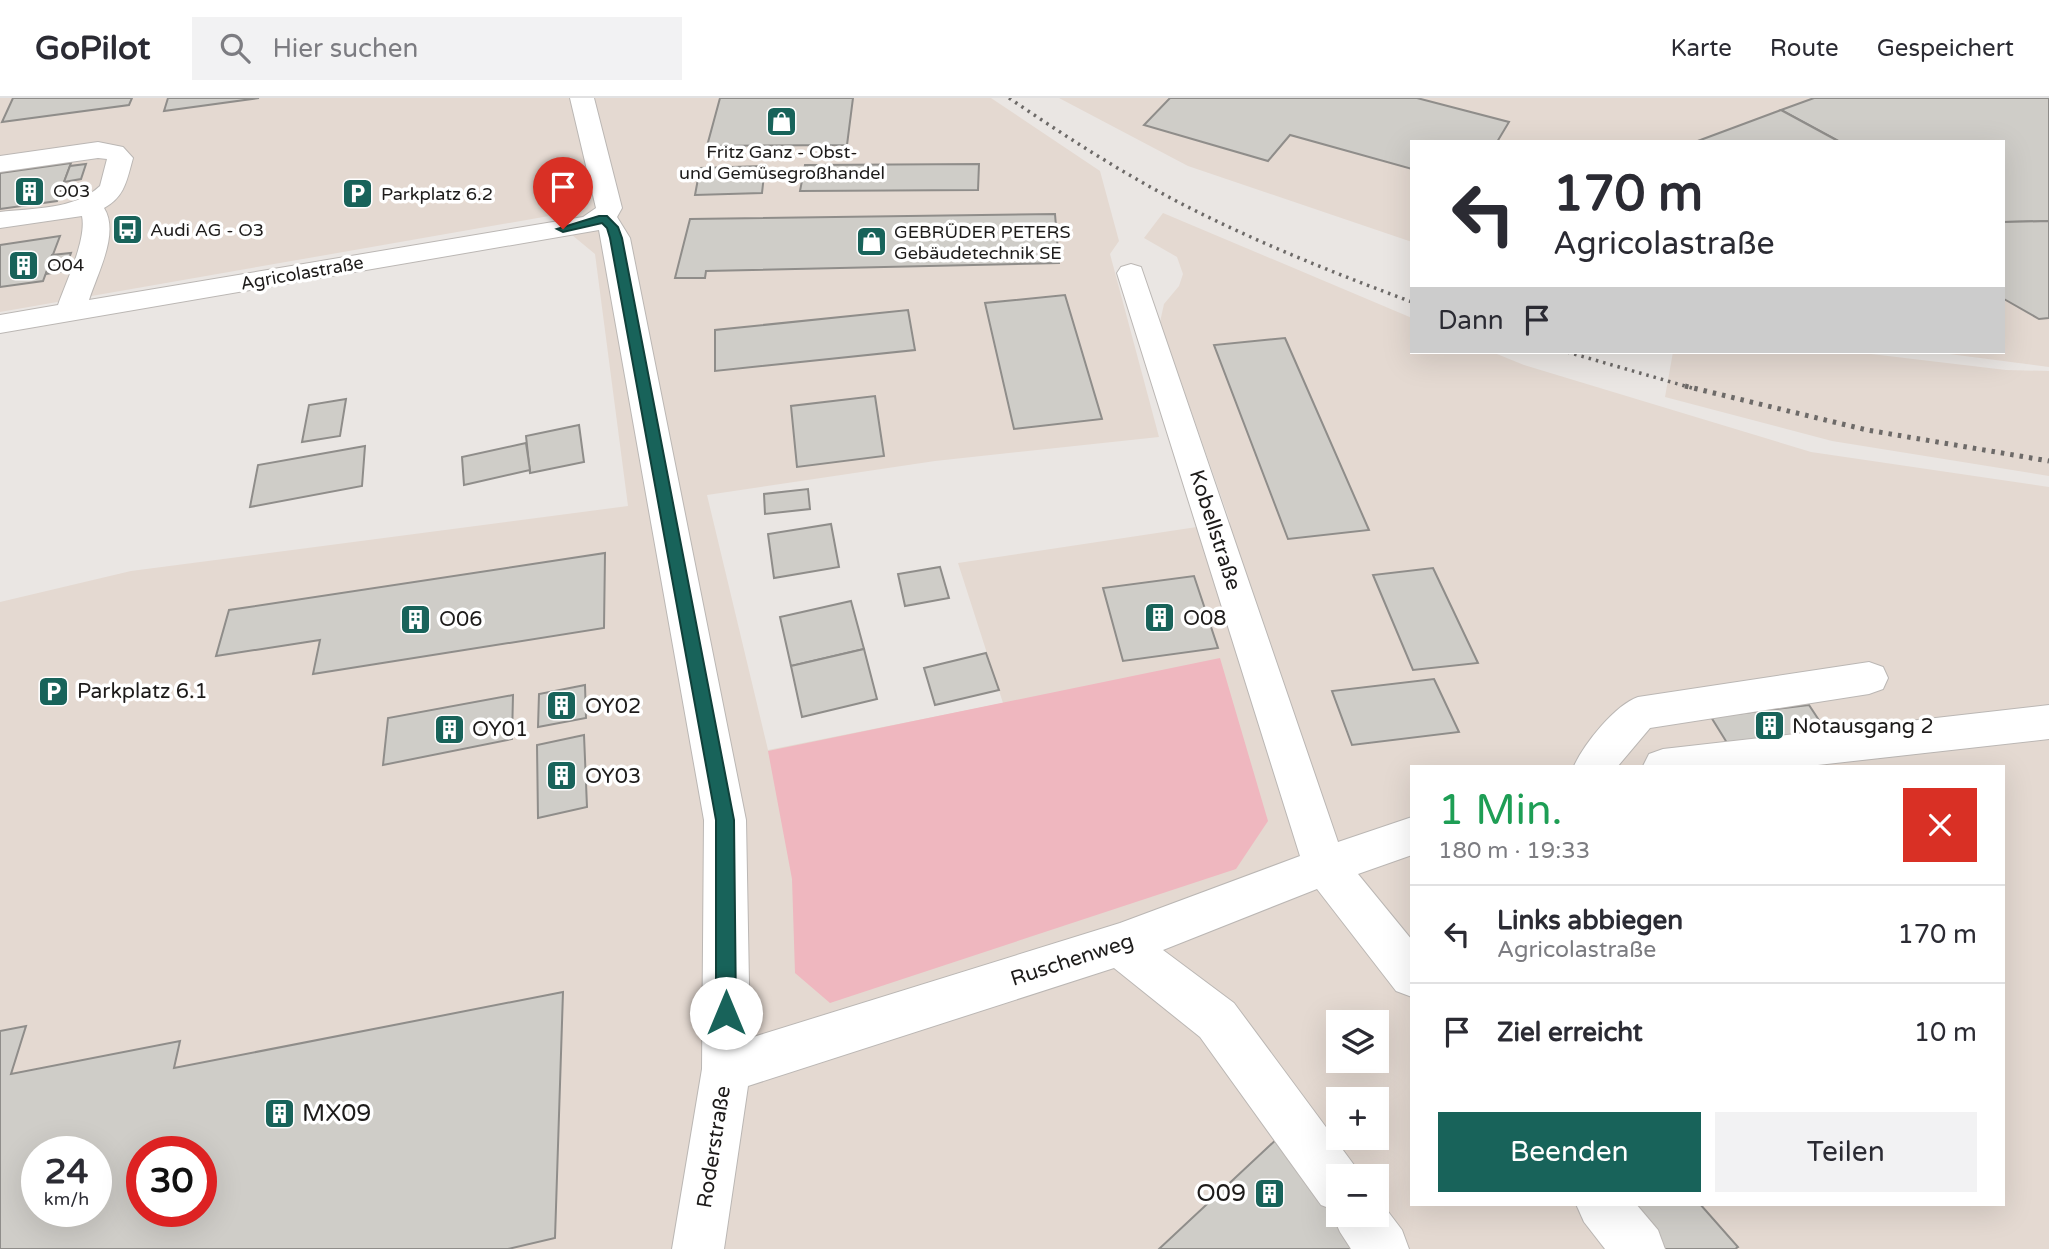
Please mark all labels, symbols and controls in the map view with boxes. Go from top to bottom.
search box [192,17,682,80]
text: GoPilot [35,29,150,68]
icon: search [216,29,254,67]
text: Hier suchen [272,33,418,64]
text: Karte [1670,34,1732,63]
text: Route [1770,34,1839,63]
text: Gespeichert [1877,34,2014,63]
shop icon: Fritz Ganz - Obst- und Gemüsegroßhandel [765,104,799,138]
place label: Fritz Ganz - Obst- und Gemüsegroßhandel [679,141,885,184]
pin [533,157,593,229]
text: 170 m [1553,165,1703,224]
icon: arrive [544,168,582,206]
icon: left [1438,168,1529,259]
building icon: O03 [13,174,47,208]
parking icon: Parkplatz 6.2 [341,177,375,211]
place label: O03 [53,180,90,202]
place label: Parkplatz 6.2 [381,183,493,205]
bus stop icon: Audi AG - O3 [110,213,144,247]
place label: Audi AG - O3 [150,219,264,241]
place label: GEBRÜDER PETERS Gebäudetechnik SE [894,221,1070,264]
shop icon: GEBRÜDER PETERS Gebäudetechnik SE [854,225,888,259]
text: Agricolastraße [1553,225,1775,263]
building icon: O04 [7,248,41,282]
street label: Agricolastraße [239,251,365,295]
place label: O04 [47,254,84,276]
icon: arrive [1518,301,1556,339]
text: Dann [1438,305,1504,336]
street label: Kobellstraße [1184,467,1246,593]
building icon: O08 [1143,601,1177,635]
building icon: O06 [399,602,433,636]
place label: O08 [1183,606,1226,631]
place label: O06 [439,607,482,632]
parking icon: Parkplatz 6.1 [37,674,71,708]
place label: Parkplatz 6.1 [77,679,208,704]
building icon: OY02 [545,689,579,723]
place label: OY02 [585,694,641,719]
building icon: Notausgang 2 [1752,709,1786,743]
building icon: OY01 [432,712,466,746]
place label: Notausgang 2 [1792,714,1934,739]
place label: OY01 [472,717,528,742]
building icon: OY03 [545,759,579,793]
place label: OY03 [585,764,641,789]
text: 1 Min. [1438,785,1562,836]
button: close [1903,788,1977,862]
text: 180 m · 19:33 [1438,837,1590,865]
text: Links abbiegen [1497,905,1683,936]
icon: left [1438,915,1476,953]
text: 170 m [1897,919,1977,950]
street label: Ruschenweg [1007,928,1137,992]
text: Agricolastraße [1497,936,1656,964]
position arrow [689,976,763,1050]
map controls [1326,1010,1389,1227]
button: layers [1326,1010,1389,1073]
icon: arrive [1438,1013,1476,1051]
text: Ziel erreicht [1497,1017,1643,1048]
text: 10 m [1914,1017,1977,1048]
street label: Roderstraße [692,1084,736,1210]
button: + [1326,1087,1389,1150]
building icon: MX09 [262,1096,296,1130]
place label: MX09 [302,1099,371,1128]
button: Beenden [1438,1112,1701,1192]
button: Teilen [1715,1112,1977,1192]
speed limit sign: 30 [126,1136,217,1227]
text: 24 [45,1151,88,1193]
button: − [1326,1164,1389,1227]
building icon: O09 [1252,1176,1286,1210]
place label: O09 [1196,1179,1246,1208]
text: km/h [44,1188,89,1210]

